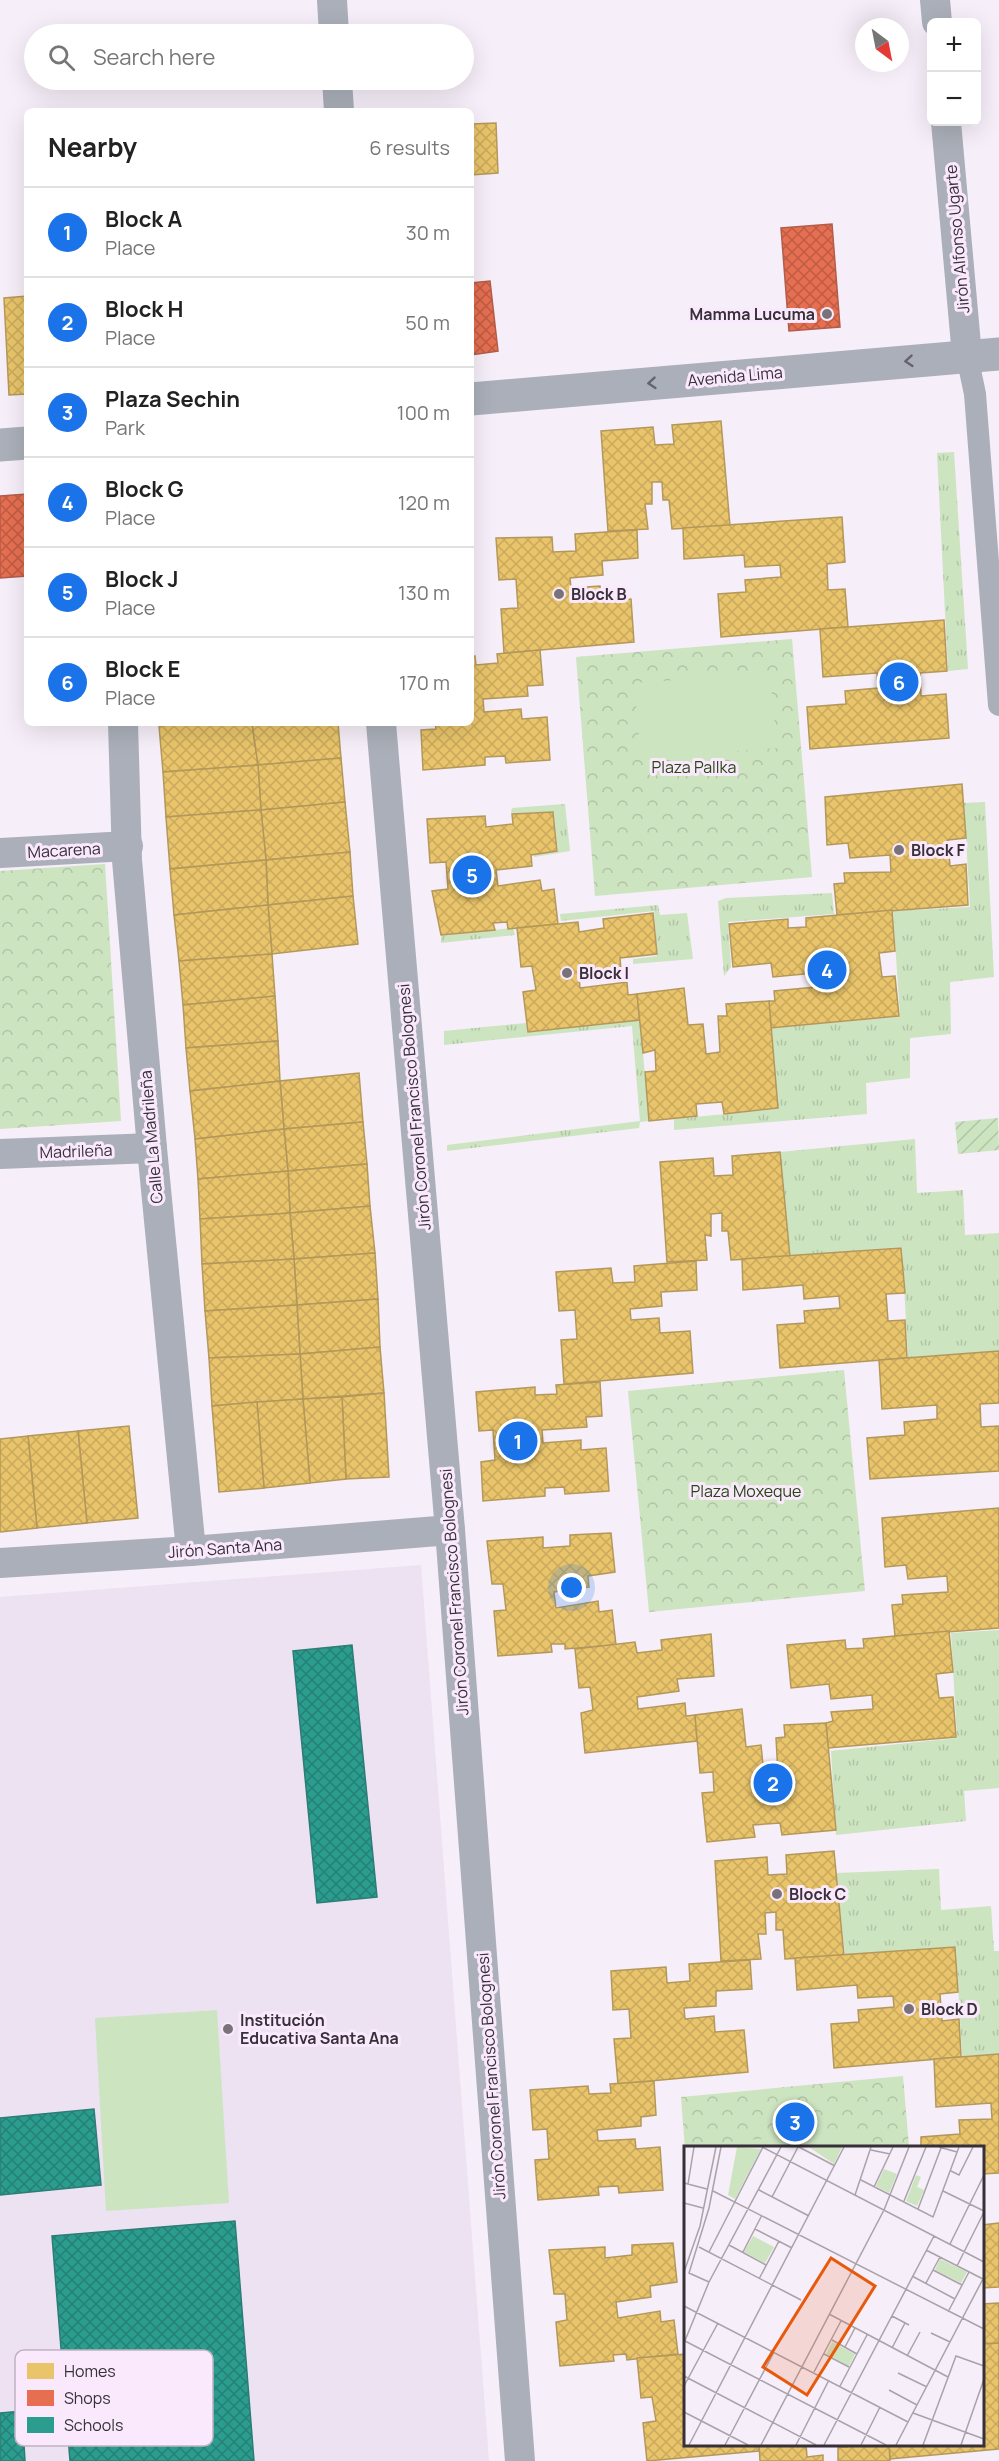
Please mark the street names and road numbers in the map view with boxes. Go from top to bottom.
street label: Jirón Alfonso Ugarte [940,164,974,314]
street label: Avenida Lima [686,361,784,391]
street label: Macarena [27,837,101,863]
street label: Jirón Coronel Francisco Bolognesi [392,983,436,1231]
street label: Calle La Madrileña [134,1070,168,1204]
street label: Madrileña [39,1139,113,1163]
street label: Jirón Coronel Francisco Bolognesi [434,1468,474,1716]
street label: Jirón Santa Ana [167,1533,283,1563]
street label: Jirón Coronel Francisco Bolognesi [471,1952,511,2200]

